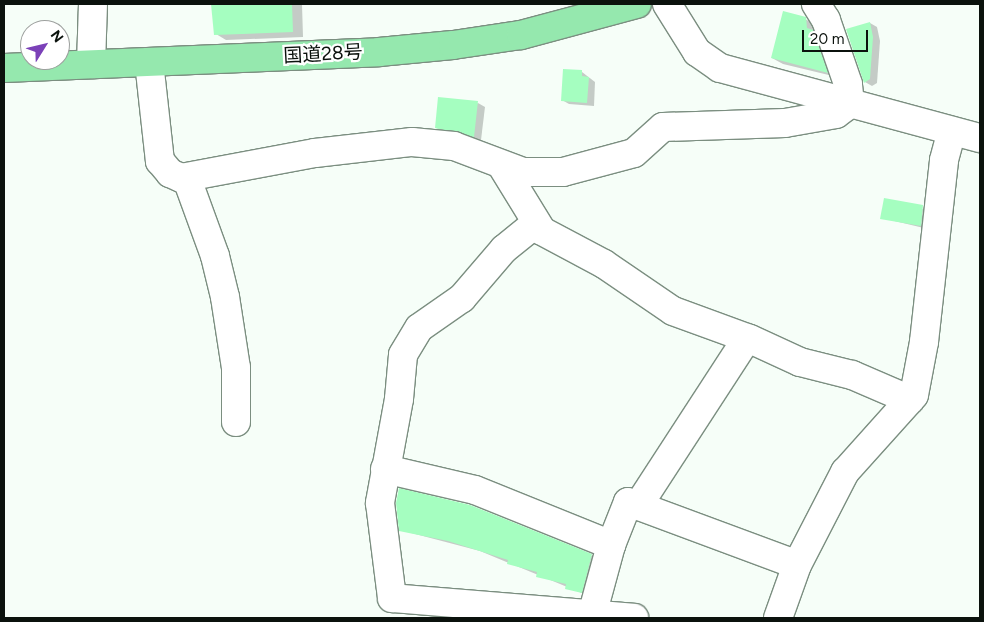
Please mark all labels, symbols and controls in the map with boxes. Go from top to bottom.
north arrow [20,20,70,70]
scale bar [804,20,870,52]
text: N [47,27,67,46]
text: 20 m [810,30,844,48]
street label: 国道28号 [283,41,363,67]

